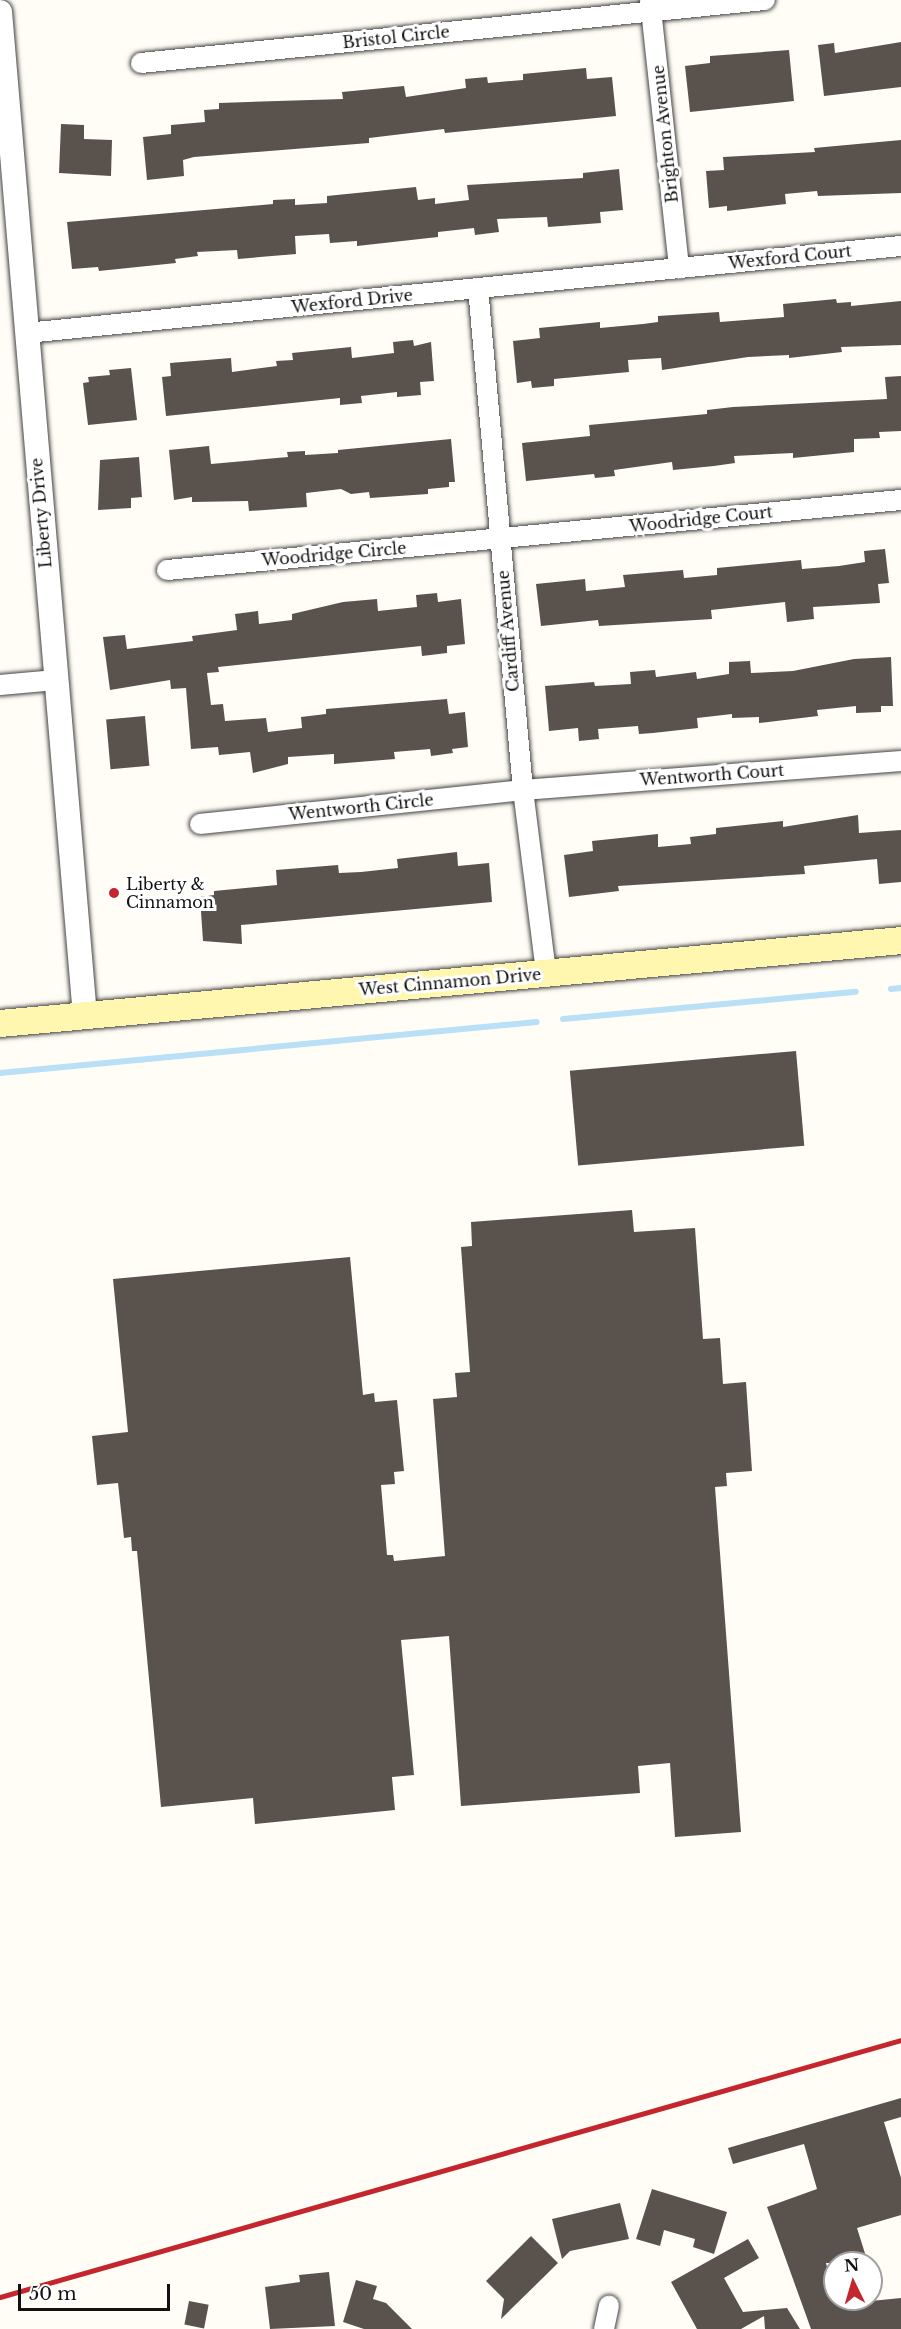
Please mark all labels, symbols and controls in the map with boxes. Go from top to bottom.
street label: Bristol Circle [341,22,451,52]
street label: Brighton Avenue [648,64,682,204]
street label: Wexford Court [727,241,853,273]
street label: Wexford Drive [290,285,414,317]
street label: Liberty Drive [27,457,55,569]
street label: Woodridge Court [628,502,774,536]
street label: Woodridge Circle [261,538,407,570]
street label: Cardiff Avenue [493,569,523,693]
street label: Wentworth Court [639,760,785,790]
street label: Wentworth Circle [288,790,434,824]
place label: Liberty & Cinnamon [126,874,214,912]
marker: Liberty & Cinnamon [107,886,121,900]
street label: West Cinnamon Drive [358,964,542,1000]
north arrow [823,2251,883,2311]
text: N [843,2254,860,2276]
scale bar [21,2272,172,2310]
text: 50 m [29,2283,77,2305]

